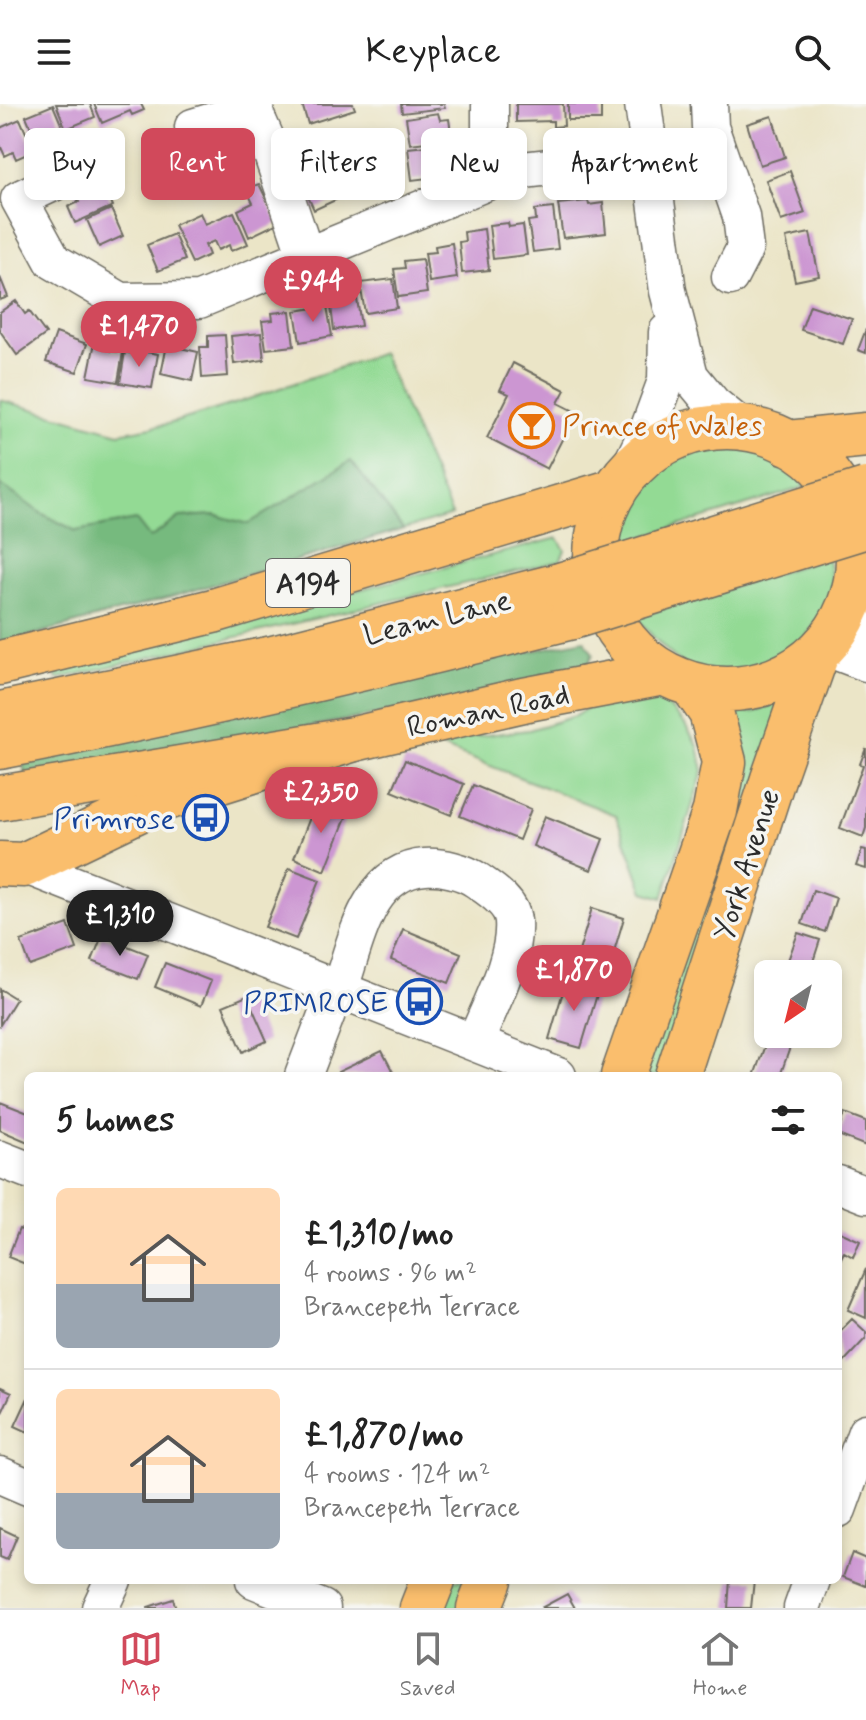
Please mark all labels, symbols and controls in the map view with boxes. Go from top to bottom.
text: Keyplace [365,29,501,76]
icon: menu [32,30,76,74]
icon: search [790,30,834,74]
chip: Buy [24,128,125,200]
chip: Rent [141,128,255,200]
chip: Filters [271,128,405,200]
chip: New [421,128,527,200]
chip: Apartment [543,128,727,200]
pin: £944 [266,256,360,324]
text: £944 [282,265,344,299]
pin: £1,470 [74,301,204,369]
text: £1,470 [99,310,179,344]
bar icon: Prince of Wales [507,401,555,449]
place label: Prince of Wales [562,407,762,446]
road number: A194 [266,559,350,607]
street label: Leam Lane [360,581,515,656]
street label: Roman Road [404,675,573,748]
pin: £2,350 [256,767,386,835]
text: £2,350 [283,776,359,810]
street label: York Avenue [705,784,790,945]
bus stop icon: Primrose [182,794,230,842]
place label: Primrose [53,800,175,839]
pin: £1,310 [55,890,185,958]
text: £1,310 [84,899,156,933]
pin: £1,870 [509,945,639,1013]
text: £1,870 [535,954,613,988]
north arrow [754,960,842,1048]
map controls [754,960,842,1048]
bus stop icon: PRIMROSE [395,978,443,1026]
place label: PRIMROSE [243,984,388,1023]
text: 5 homes [56,1098,174,1143]
icon: filters [766,1098,810,1142]
text: £1,310/mo [304,1212,453,1257]
icon: home [120,1220,216,1316]
text: 4 rooms · 96 m² [304,1257,477,1291]
text: Brancepeth Terrace [304,1291,520,1325]
text: £1,870/mo [304,1413,463,1458]
icon: home [120,1421,216,1517]
text: 4 rooms · 124 m² [304,1458,490,1492]
text: Brancepeth Terrace [304,1492,520,1526]
tab: Map [119,1627,163,1703]
tab: Saved [400,1627,455,1703]
tab: Home [693,1627,747,1703]

